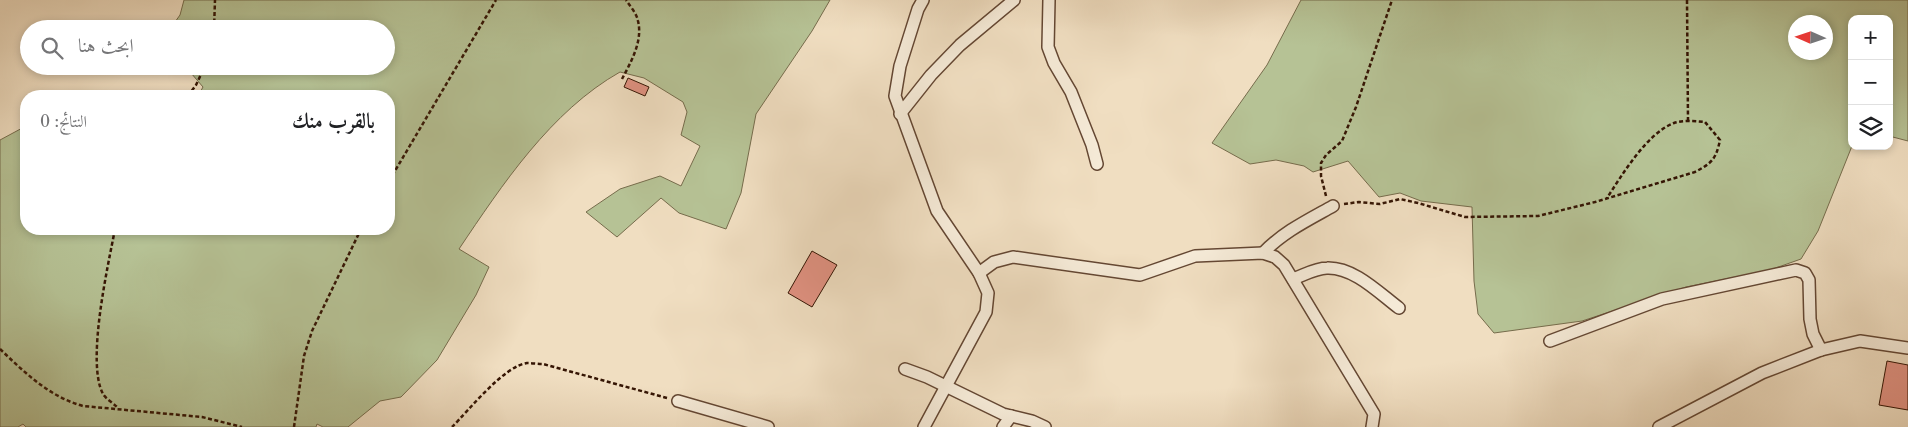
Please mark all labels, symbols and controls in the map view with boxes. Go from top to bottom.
north arrow [1788,15,1833,60]
map controls [1848,15,1893,150]
button: + [1848,15,1893,60]
search box [20,20,395,75]
icon: search [38,34,66,62]
text: ابحث هنا [78,34,134,57]
button: − [1848,60,1893,105]
button: layers [1848,105,1893,150]
text: بالقرب منك [292,108,375,133]
text: النتائج: 0 [40,111,87,131]

